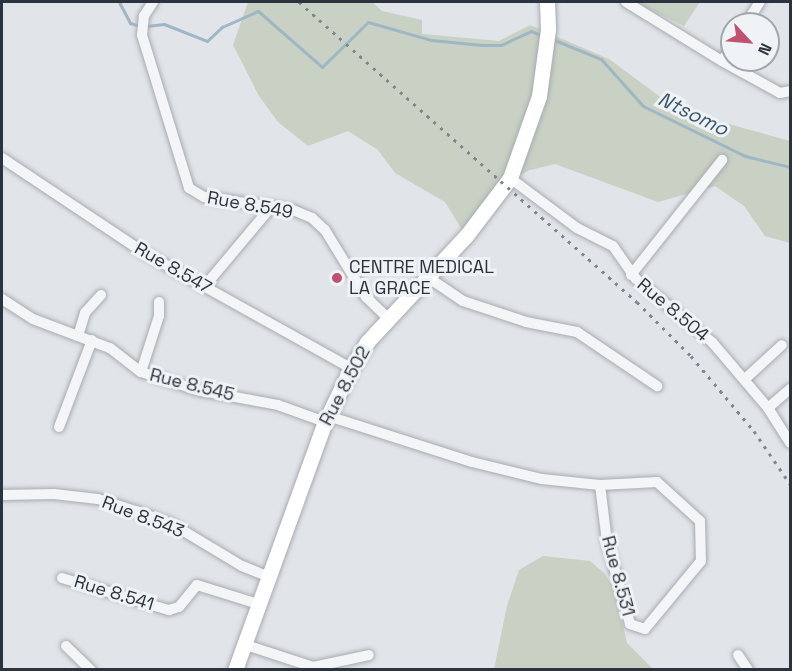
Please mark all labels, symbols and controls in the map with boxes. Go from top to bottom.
north arrow [720,12,780,72]
text: N [753,40,777,59]
water label: Ntsomo [654,87,732,141]
street label: Rue 8.549 [206,187,294,223]
street label: Rue 8.547 [131,237,215,299]
place label: CENTRE MEDICAL LA GRACE [349,257,494,300]
marker: CENTRE MEDICAL LA GRACE [330,271,344,285]
street label: Rue 8.504 [633,274,713,346]
street label: Rue 8.502 [315,343,375,429]
street label: Rue 8.545 [148,364,236,406]
street label: Rue 8.543 [99,491,187,543]
street label: Rue 8.531 [597,533,639,619]
street label: Rue 8.541 [71,571,157,615]

